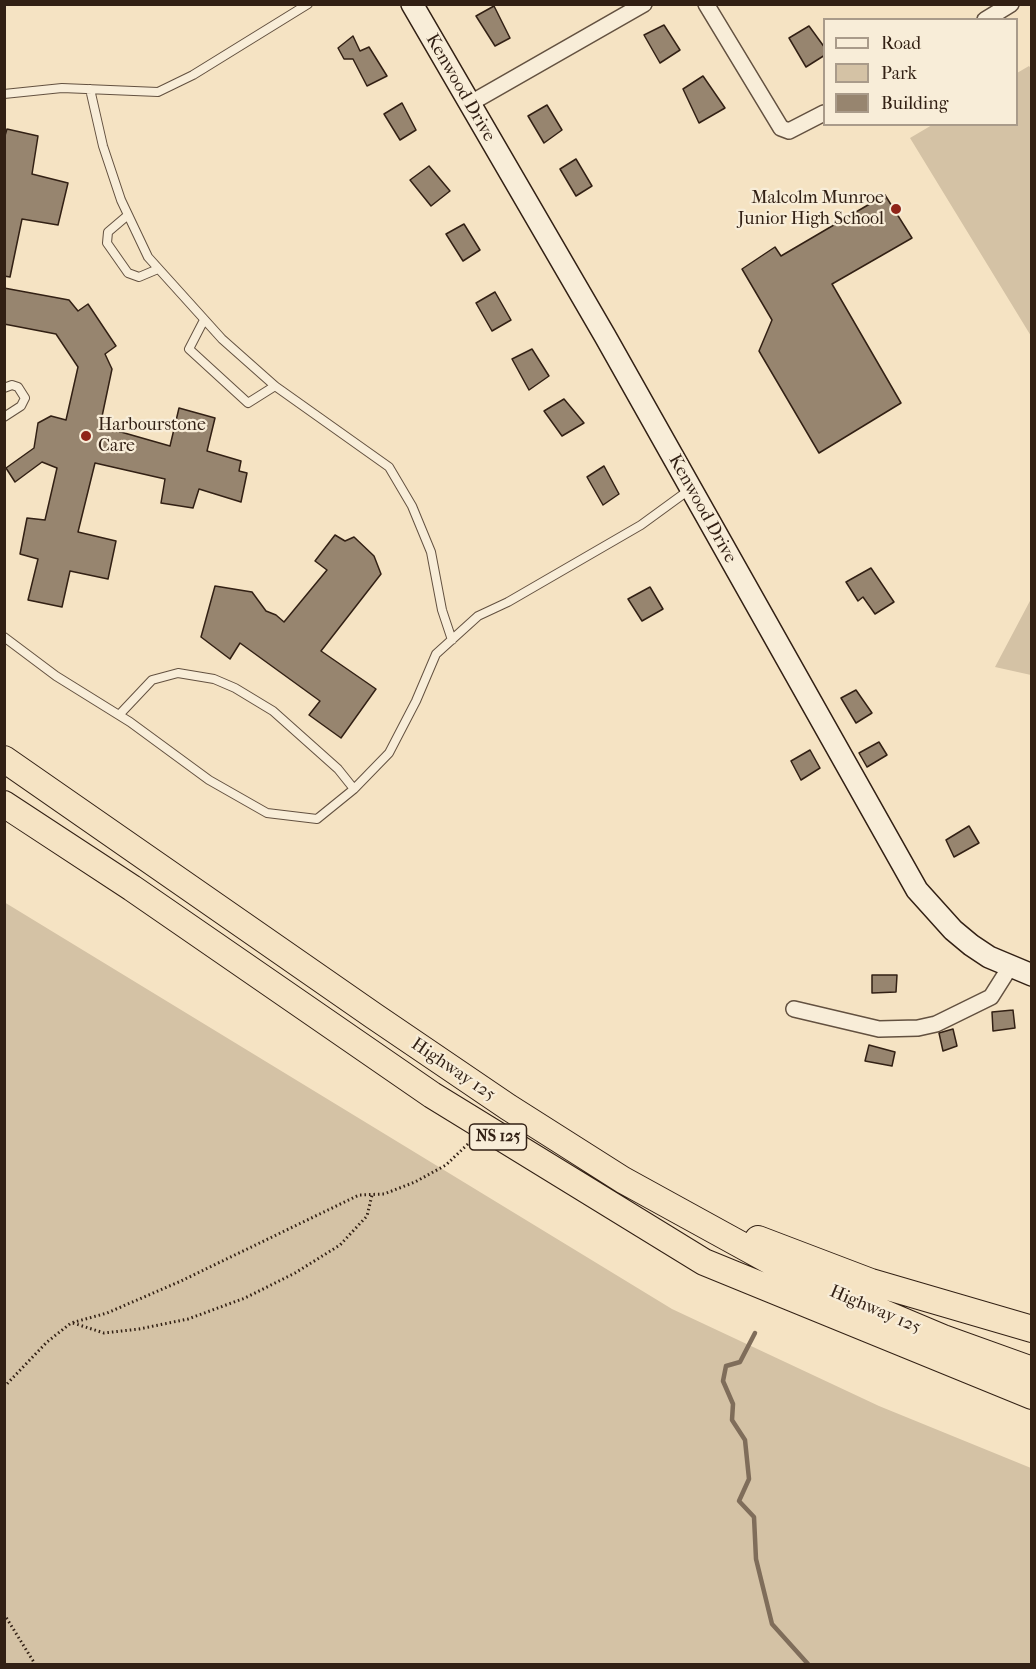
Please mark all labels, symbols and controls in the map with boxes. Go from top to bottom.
legend [823,18,1018,126]
street label: Kenwood Drive [420,30,500,146]
text: Road [881,33,921,54]
text: Park [881,63,917,84]
text: Building [881,93,948,114]
place label: Malcolm Munroe Junior High School [738,188,884,230]
marker: Malcolm Munroe Junior High School [889,202,903,216]
place label: Harbourstone Care [98,415,206,458]
marker: Harbourstone Care [79,429,93,443]
street label: Kenwood Drive [663,451,741,567]
street label: Highway 125 [407,1034,499,1106]
road number: NS 125 [470,1124,526,1150]
street label: Highway 125 [826,1281,924,1339]

